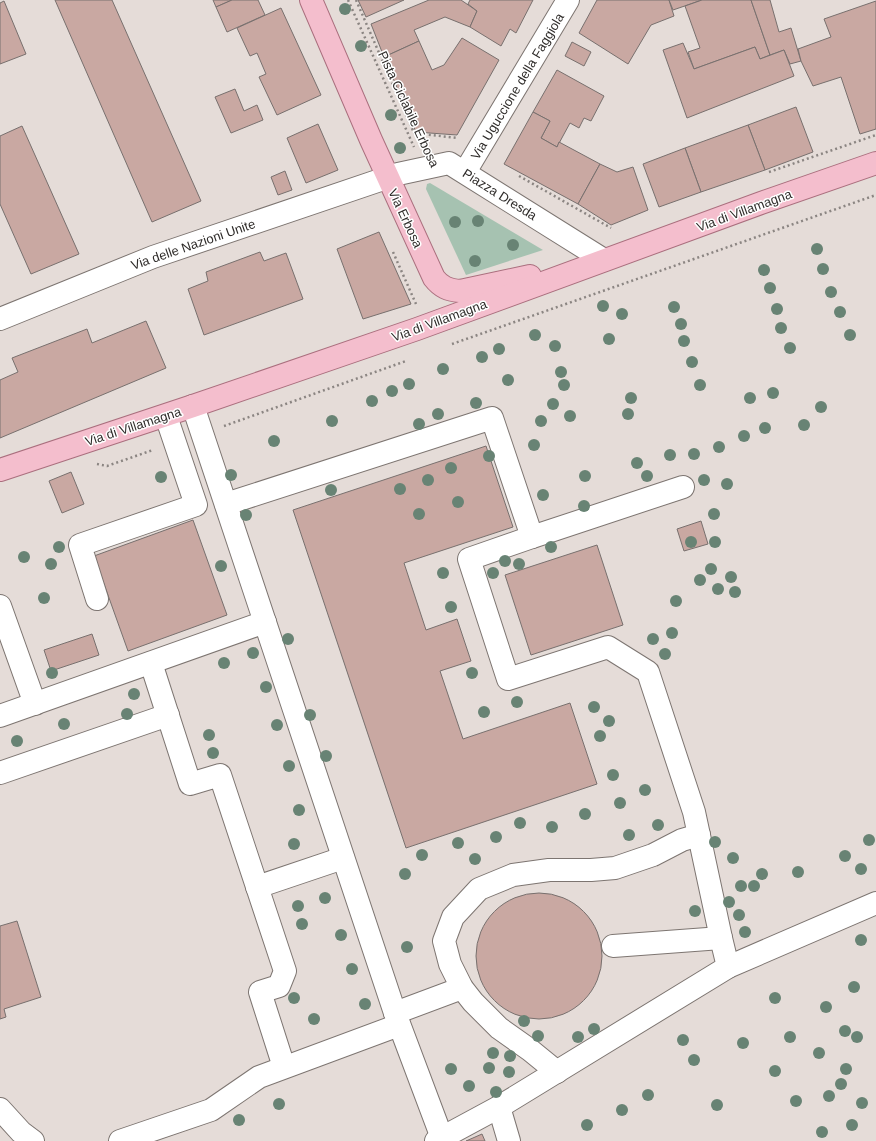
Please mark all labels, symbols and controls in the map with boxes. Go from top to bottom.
street label: Via Uguccione della Faggiola [468,10,568,162]
street label: Pista Ciclabile Erbosa [375,49,442,170]
street label: Piazza Dresda [460,166,540,224]
street label: Via Erbosa [385,186,426,251]
street label: Via di Villamagna [695,186,794,235]
street label: Via delle Nazioni Unite [129,216,257,273]
street label: Via di Villamagna [390,296,489,345]
street label: Via di Villamagna [83,404,184,449]

